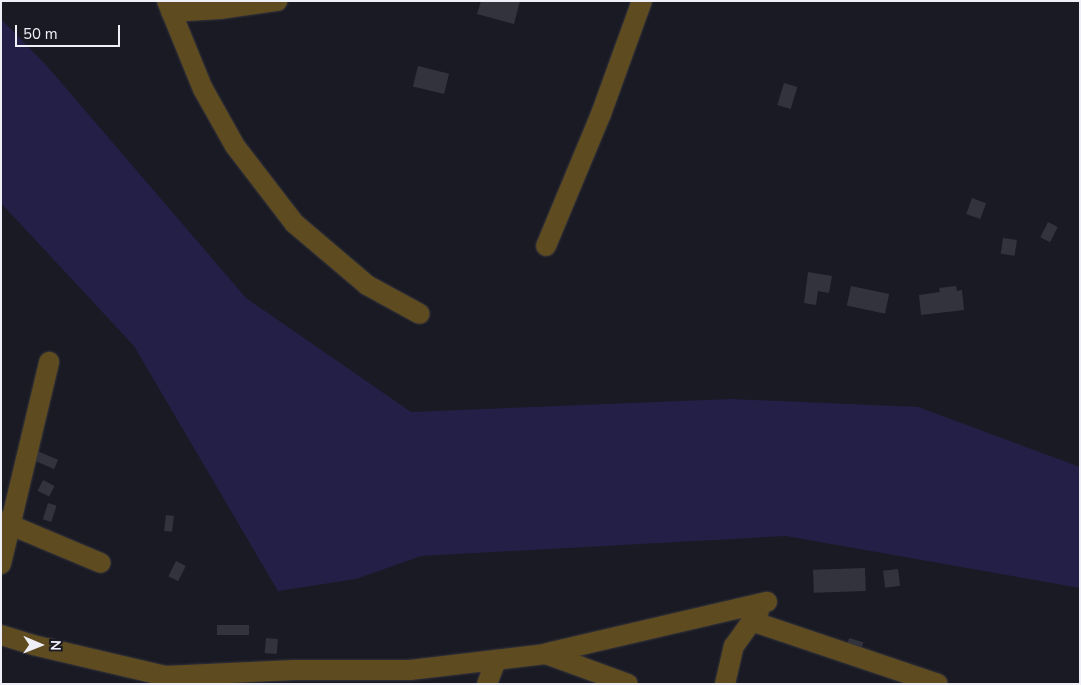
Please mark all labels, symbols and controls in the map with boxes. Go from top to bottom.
scale bar [18,15,122,47]
text: 50 m [23,24,58,44]
north arrow [15,620,65,670]
text: N [46,640,65,651]

